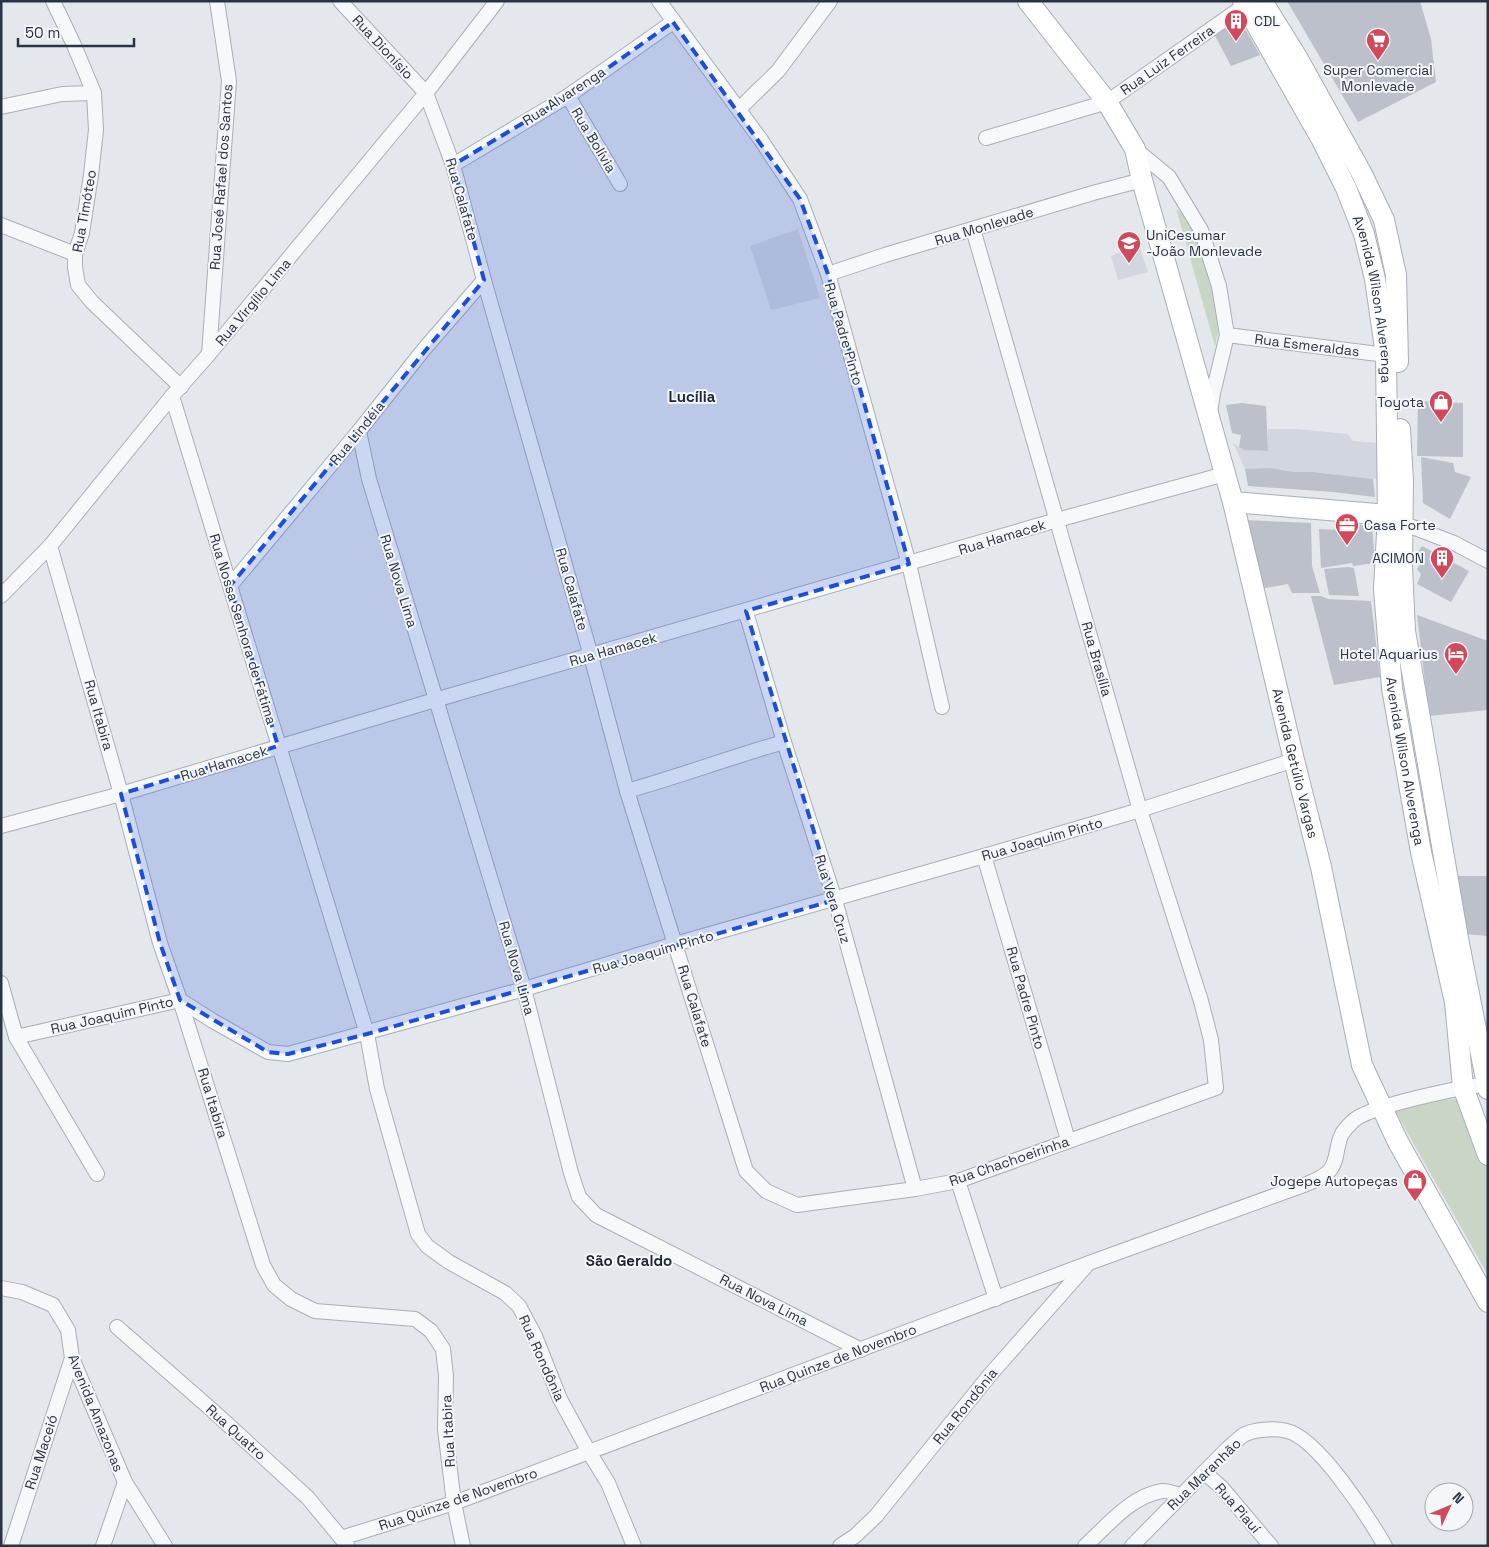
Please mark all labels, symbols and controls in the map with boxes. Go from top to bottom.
building icon: CDL [1223,8,1249,42]
street label: Rua Dionísio [348,11,418,83]
place label: CDL [1254,12,1280,30]
scale bar [18,15,134,47]
street label: Rua Luiz Ferreira [1117,21,1217,99]
text: 50 m [25,23,60,42]
supermarket icon: Super Comercial Monlevade [1365,27,1391,61]
place label: Super Comercial Monlevade [1323,61,1433,95]
street label: Rua Alvarenga [519,62,609,130]
street label: Rua José Rafael dos Santos [206,83,236,271]
street label: Rua Bolívia [568,104,620,176]
street label: Rua Calafate [442,156,482,242]
street label: Rua Timóteo [68,168,100,254]
street label: Rua Monlevade [932,202,1036,250]
street label: Avenida Wilson Alverenga [1349,213,1395,383]
place label: UniCesumar -João Monlevade [1146,226,1262,260]
school or university icon: UniCesumar -João Monlevade [1116,230,1142,264]
street label: Rua Virgílio Lima [211,255,295,349]
street label: Rua Padre Pinto [821,280,867,388]
street label: Rua Esmeraldas [1254,330,1360,360]
district label: Lucília [669,387,716,406]
shop icon: Toyota [1428,389,1454,423]
place label: Toyota [1377,393,1424,411]
street label: Rua Lindéia [326,397,388,469]
office icon: Casa Forte [1334,512,1360,546]
street label: Rua Hamacek [956,515,1048,559]
place label: Casa Forte [1364,516,1436,534]
street label: Rua Nossa Senhora de Fátima [205,531,281,727]
street label: Rua Nova Lima [376,532,422,630]
building icon: ACIMON [1429,545,1455,579]
street label: Rua Calafate [552,546,592,632]
place label: ACIMON [1372,549,1424,567]
street label: Rua Brasília [1078,619,1116,699]
street label: Rua Hamacek [567,628,659,670]
hotel icon: Hotel Aquarius [1443,641,1469,675]
place label: Hotel Aquarius [1340,645,1438,663]
street label: Avenida Wilson Alverenga [1382,676,1429,847]
street label: Rua Itabira [80,678,118,752]
street label: Avenida Getúlio Vargas [1268,687,1322,840]
street label: Rua Hamacek [178,741,270,785]
street label: Rua Joaquim Pinto [979,813,1105,865]
street label: Rua Vera Cruz [811,852,855,946]
street label: Rua Nova Lima [495,919,539,1017]
street label: Rua Joaquim Pinto [590,926,716,978]
street label: Rua Padre Pinto [1003,944,1049,1052]
street label: Rua Calafate [674,963,716,1049]
street label: Rua Joaquim Pinto [49,992,175,1038]
street label: Rua Itabira [194,1066,232,1140]
street label: Rua Chachoeirinha [947,1132,1071,1190]
shop icon: Jogepe Autopeças [1402,1168,1428,1202]
place label: Jogepe Autopeças [1270,1172,1398,1190]
district label: São Geraldo [586,1251,672,1270]
street label: Rua Nova Lima [717,1270,811,1330]
street label: Rua Rondônia [515,1312,569,1404]
street label: Rua Quinze de Novembro [757,1320,919,1396]
street label: Avenida Amazonas [64,1352,128,1474]
street label: Rua Rondônia [929,1364,1001,1448]
street label: Rua Itabira [437,1394,459,1468]
street label: Rua Quatro [202,1400,270,1464]
street label: Rua Maceió [20,1412,62,1492]
street label: Rua Maranhão [1163,1434,1245,1514]
street label: Rua Quinze de Novembro [376,1463,540,1535]
street label: Rua Piauí [1211,1479,1265,1537]
north arrow [1424,1482,1474,1532]
text: N [1449,1488,1468,1508]

